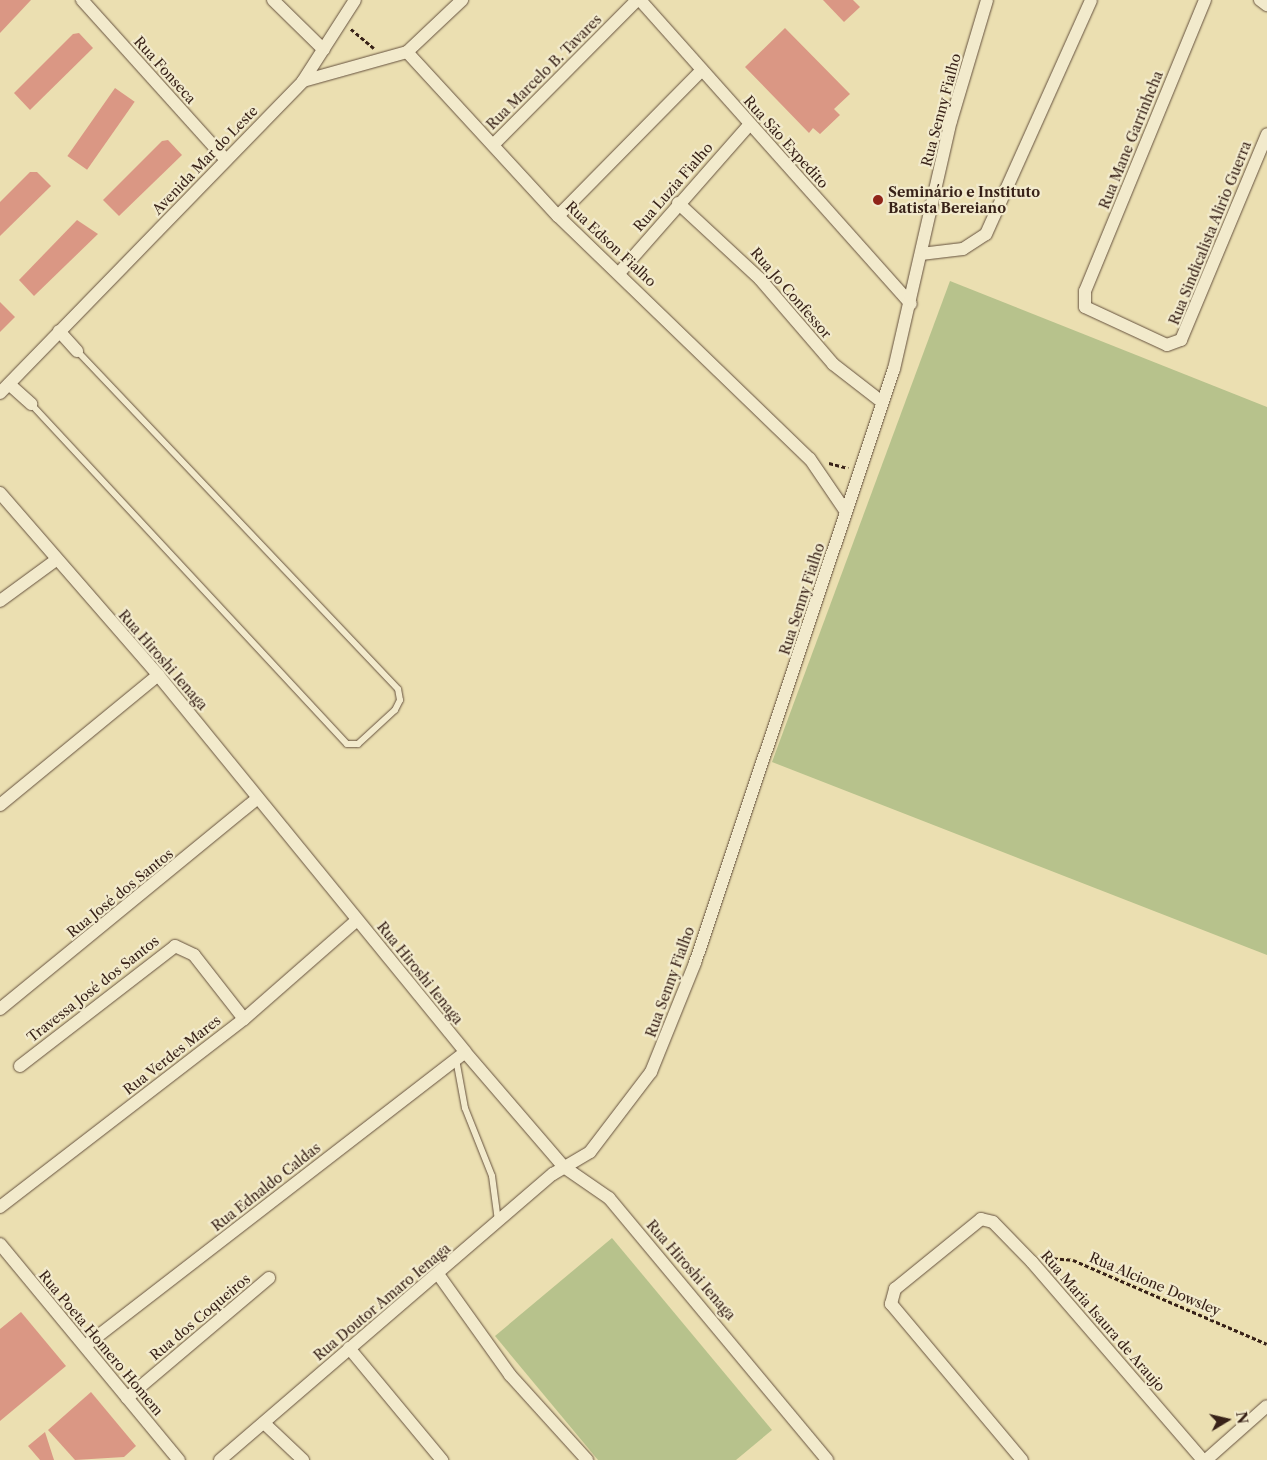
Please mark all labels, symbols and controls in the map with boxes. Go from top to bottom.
street label: Rua Marcelo B. Tavares [483,11,605,133]
street label: Rua Fonseca [130,33,200,107]
street label: Rua Senny Fialho [918,51,964,169]
street label: Rua Mane Garrinhcha [1096,68,1166,212]
street label: Rua São Expedito [740,92,832,192]
street label: Avenida Mar do Leste [149,102,261,218]
street label: Rua Sindicalista Alirio Guerra [1165,138,1255,328]
street label: Rua Luzia Fialho [630,139,716,235]
place label: Seminário e Instituto Batista Bereiano [888,184,1040,216]
marker: Seminário e Instituto Batista Bereiano [872,194,884,206]
street label: Rua Edson Fialho [562,198,660,290]
street label: Rua Jo Confessor [747,244,835,342]
street label: Rua Senny Fialho [776,541,828,657]
street label: Rua Hiroshi Ienaga [115,607,211,713]
street label: Rua José dos Santos [63,845,177,941]
street label: Rua Hiroshi Ienaga [373,918,467,1028]
street label: Rua Senny Fialho [642,924,698,1040]
street label: Travessa José dos Santos [24,932,162,1046]
street label: Rua Verdes Mares [120,1012,224,1098]
street label: Rua Ednaldo Caldas [208,1139,324,1235]
street label: Rua Hiroshi Ienaga [643,1217,739,1323]
street label: Rua Doutor Amaro Ienaga [310,1240,454,1364]
street label: Rua Maria Isaura de Araujo [1037,1247,1169,1395]
street label: Rua Alcione Dowsley [1087,1249,1223,1319]
street label: Rua Poeta Homero Homem [35,1267,167,1419]
street label: Rua dos Coqueiros [146,1270,254,1364]
north arrow [1202,1395,1252,1445]
text: N [1232,1410,1252,1425]

